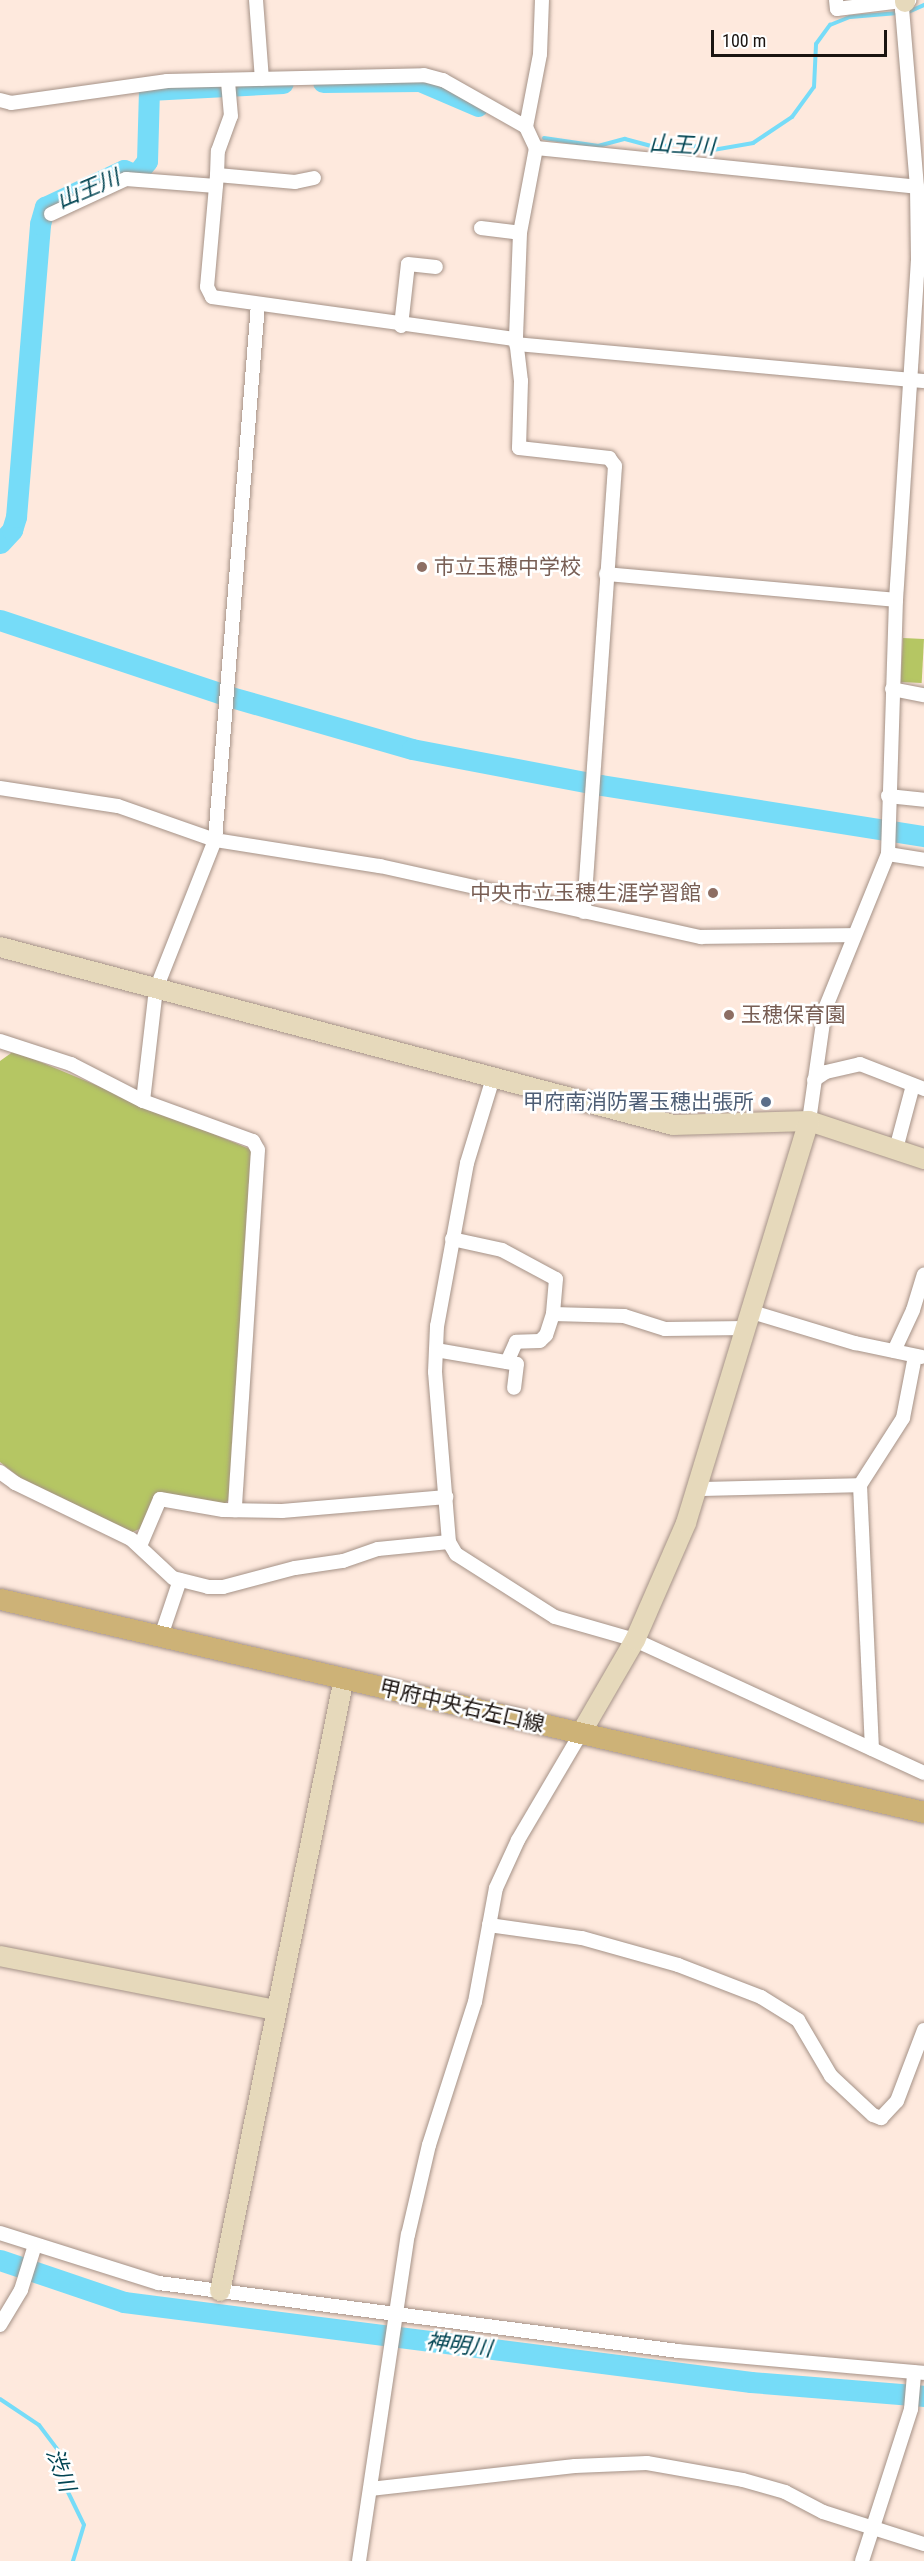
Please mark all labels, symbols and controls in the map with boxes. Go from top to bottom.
scale bar [714,18,890,56]
text: 100 m [722,30,766,51]
water label: 山王川 [648,130,716,160]
water label: 山王川 [52,164,124,214]
place label: 市立玉穂中学校 [434,554,581,580]
marker: 市立玉穂中学校 [415,560,429,574]
place label: 中央市立玉穂生涯学習館 [470,880,701,906]
marker: 中央市立玉穂生涯学習館 [706,886,720,900]
place label: 玉穂保育園 [741,1002,846,1028]
marker: 玉穂保育園 [722,1008,736,1022]
place label: 甲府南消防署玉穂出張所 [523,1089,754,1115]
marker: 甲府南消防署玉穂出張所 [759,1095,773,1109]
street label: 甲府中央右左口線 [377,1675,547,1737]
water label: 神明川 [425,2328,493,2362]
water label: 渋川 [41,2445,81,2495]

